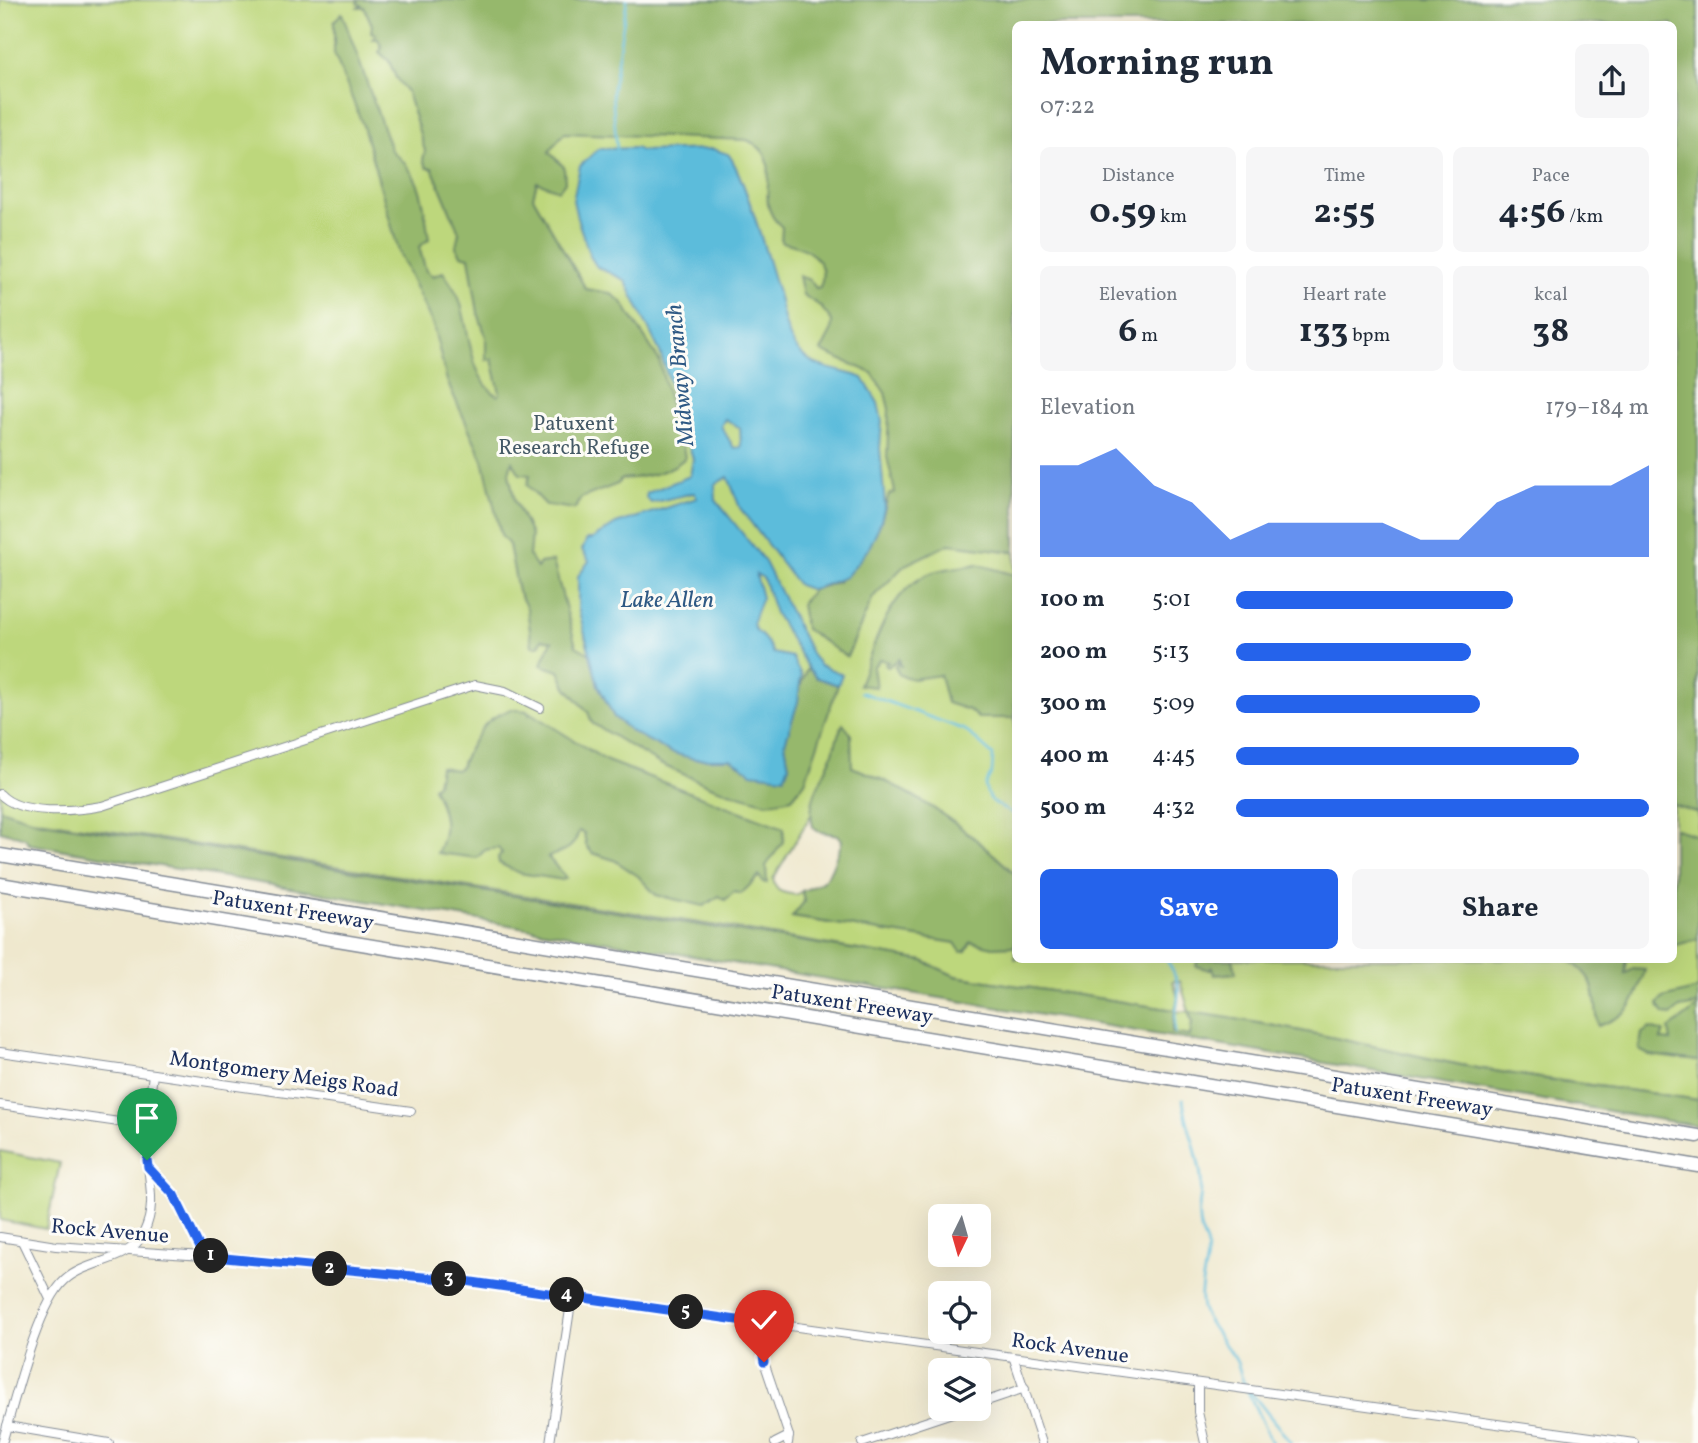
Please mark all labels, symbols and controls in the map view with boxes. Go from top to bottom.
text: Morning run [1040,38,1274,91]
button: share [1575,44,1649,118]
text: 07:22 [1040,91,1095,123]
text: Distance [1102,163,1175,189]
text: Time [1324,163,1365,189]
text: Pace [1532,163,1570,189]
text: 0.59 [1089,189,1156,237]
text: 2:55 [1314,189,1375,237]
text: 4:56 [1498,189,1565,237]
text: km [1156,204,1187,230]
text: /km [1565,204,1603,230]
text: Elevation [1099,282,1178,308]
text: Heart rate [1303,282,1386,308]
text: kcal [1534,282,1568,308]
water label: Midway Branch [659,303,703,448]
text: 6 [1118,308,1137,356]
text: 133 [1299,308,1348,356]
text: 38 [1532,308,1569,356]
text: m [1137,323,1158,349]
text: bpm [1348,323,1390,349]
text: Elevation [1040,392,1136,424]
text: 179–184 m [1545,392,1649,424]
park label: Patuxent Research Refuge [498,410,650,463]
text: 100 m [1040,584,1105,616]
text: 5:01 [1152,584,1191,616]
water label: Lake Allen [620,585,714,617]
text: 200 m [1040,636,1107,668]
text: 5:13 [1152,636,1189,668]
text: 300 m [1040,688,1107,720]
text: 5:09 [1152,688,1194,720]
text: 400 m [1040,740,1109,772]
text: 4:45 [1152,740,1195,772]
text: 500 m [1040,792,1106,824]
text: 4:32 [1152,792,1195,824]
button: Save [1040,869,1338,949]
button: Share [1352,869,1649,949]
street label: Patuxent Freeway [210,884,377,938]
street label: Patuxent Freeway [769,978,936,1032]
street label: Montgomery Meigs Road [168,1045,400,1105]
street label: Patuxent Freeway [1329,1071,1496,1125]
pin [117,1088,177,1160]
icon: arrive [128,1099,166,1137]
north arrow [928,1204,990,1267]
map controls [928,1204,991,1421]
street label: Rock Avenue [50,1212,170,1252]
pin: 1 [194,1238,228,1274]
text: 1 [207,1242,214,1268]
pin: 2 [312,1252,348,1286]
text: 2 [325,1255,334,1281]
pin: 3 [432,1262,466,1296]
text: 3 [444,1265,453,1291]
pin: 4 [550,1278,584,1312]
text: 4 [561,1281,572,1307]
button: locate [928,1281,991,1344]
pin [734,1290,794,1362]
pin: 5 [668,1294,704,1330]
text: 5 [681,1298,690,1324]
icon: check [745,1301,783,1339]
street label: Rock Avenue [1009,1326,1131,1372]
button: layers [928,1358,991,1421]

